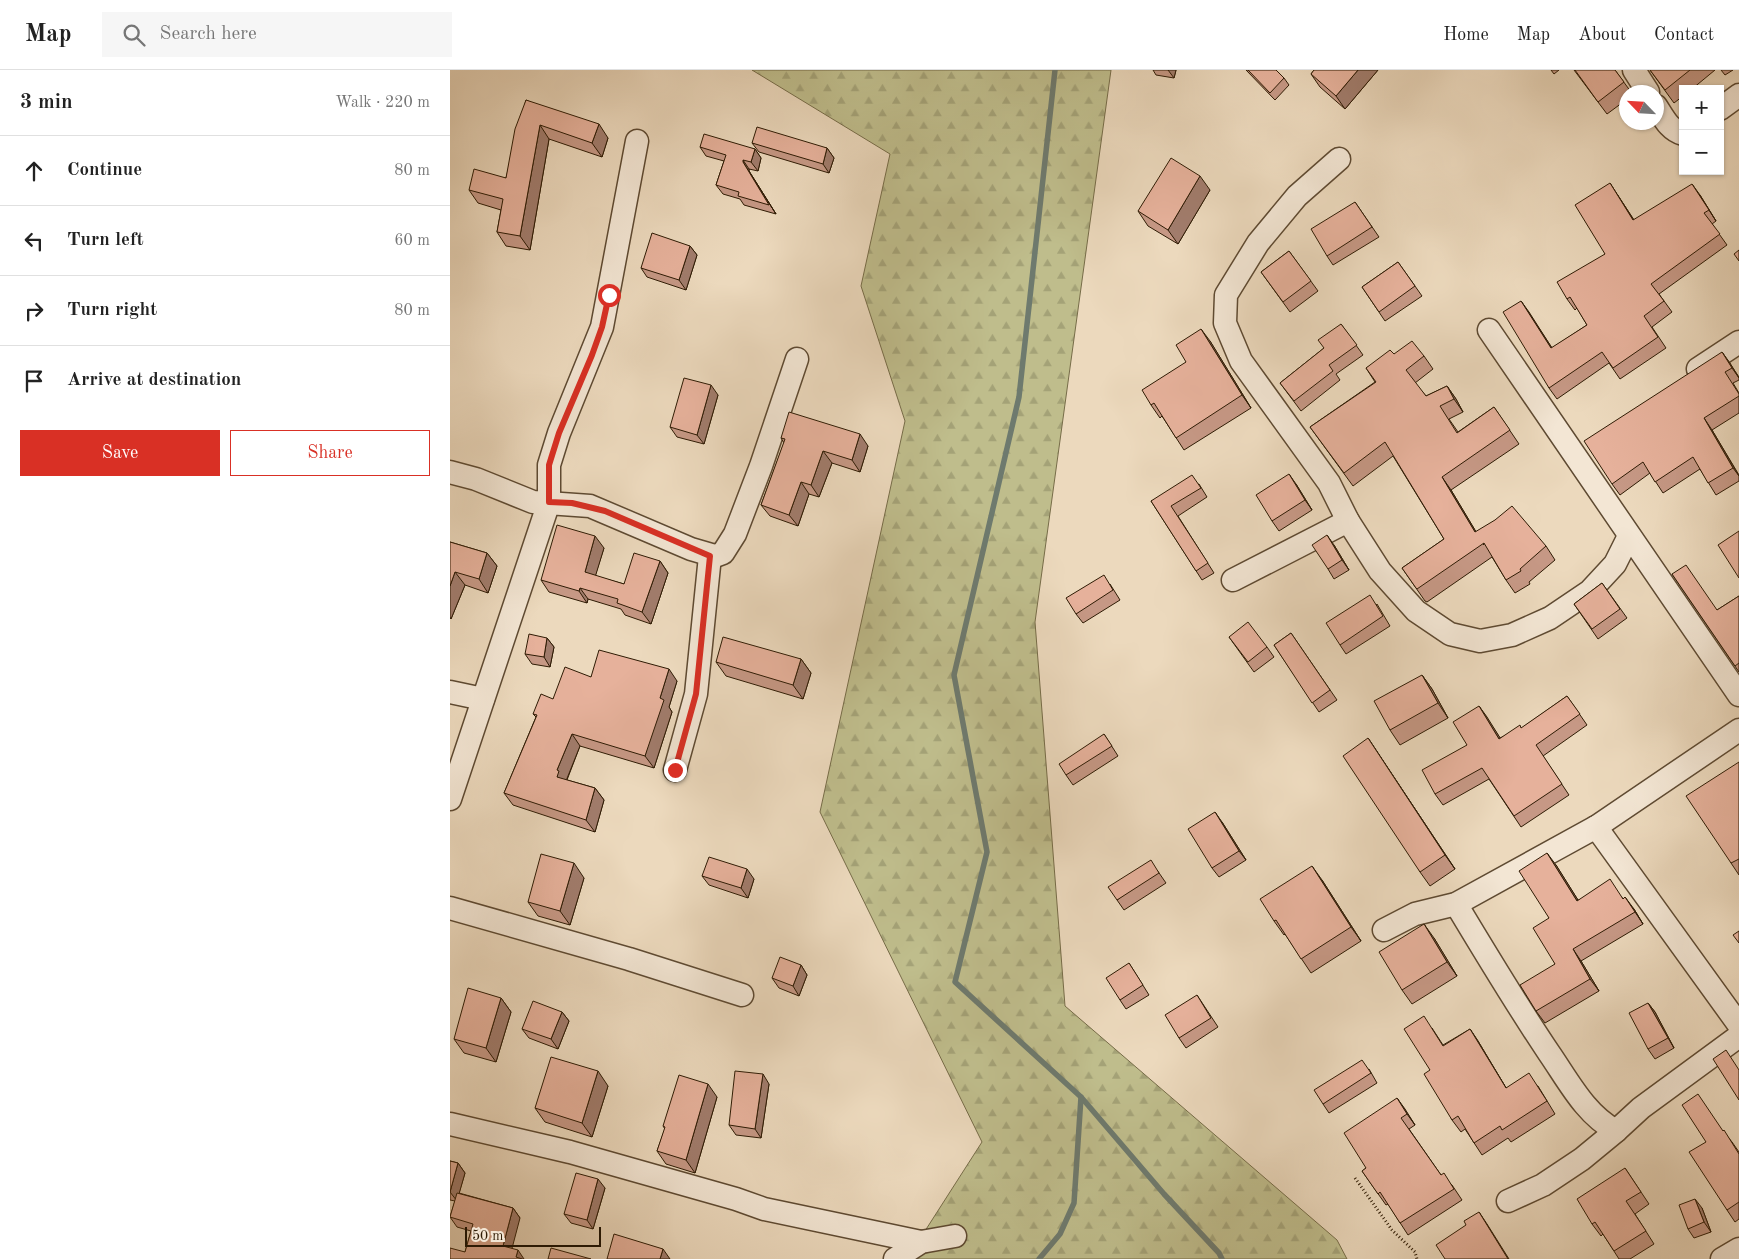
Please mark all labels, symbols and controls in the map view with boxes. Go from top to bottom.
search box [102,12,452,57]
icon: search [120,21,148,49]
text: Map [25,23,72,47]
text: Search here [160,25,257,44]
text: Home [1443,26,1489,44]
text: Map [1517,26,1550,44]
text: About [1578,26,1626,44]
text: Contact [1654,26,1714,44]
north arrow [1619,85,1664,130]
map controls [1679,85,1724,175]
button: + [1679,85,1724,130]
text: 3 min [20,92,73,113]
text: Walk · 220 m [335,95,430,111]
button: − [1679,130,1724,175]
icon: ahead [20,157,48,185]
text: Continue [67,161,142,180]
text: 80 m [394,163,430,179]
icon: left [20,227,48,255]
text: Turn left [67,231,144,250]
text: 60 m [394,233,430,249]
route start [598,284,621,307]
icon: right [20,297,48,325]
text: Turn right [67,301,157,320]
text: 80 m [394,303,430,319]
icon: arrive [20,367,48,395]
text: Arrive at destination [67,371,241,390]
button: Save [20,430,220,476]
button: Share [230,430,430,476]
route end [664,759,687,782]
scale bar [465,1224,601,1247]
text: 50 m [472,1229,503,1243]

